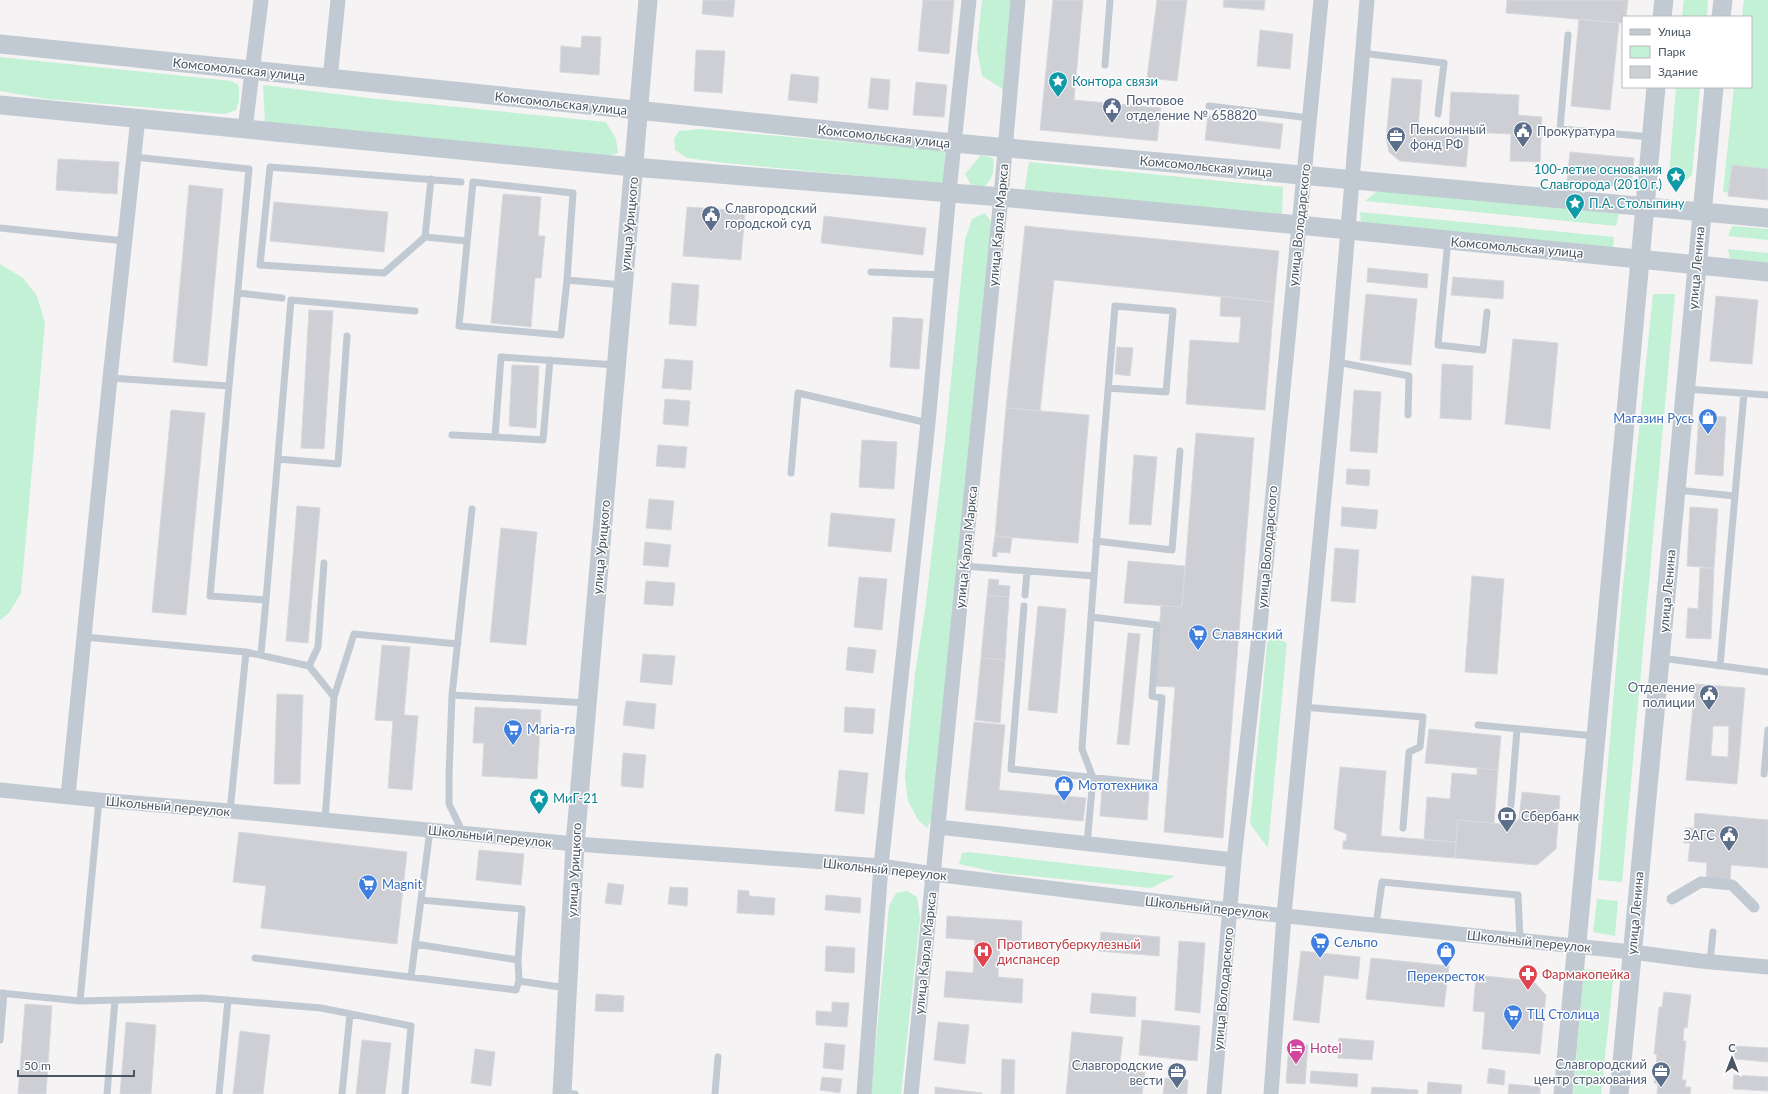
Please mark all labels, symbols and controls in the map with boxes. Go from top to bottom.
legend [1622,16,1752,88]
text: Улица [1658,24,1691,39]
text: Парк [1658,44,1686,59]
street label: Комсомольская улица [172,54,306,84]
text: Здание [1658,64,1698,79]
place icon: Контора связи [1047,70,1069,98]
place label: Контора связи [1072,73,1158,89]
street label: Комсомольская улица [494,88,628,118]
place label: Почтовое отделение № 658820 [1126,92,1257,123]
public building icon: Почтовое отделение № 658820 [1101,96,1123,124]
public building icon: Прокуратура [1512,120,1534,148]
street label: Комсомольская улица [817,121,951,151]
place label: Пенсионный фонд РФ [1410,121,1486,152]
place label: Прокуратура [1537,123,1615,139]
office icon: Пенсионный фонд РФ [1385,125,1407,153]
street label: Комсомольская улица [1139,152,1273,180]
place label: 100-летие основания Славгорода (2010 г.) [1534,161,1662,192]
street label: улица Карла Маркса [985,163,1011,287]
street label: улица Володарского [1285,163,1313,287]
place icon: 100-летие основания Славгорода (2010 г.) [1665,165,1687,193]
street label: улица Урицкого [617,176,641,272]
place icon: П.А. Столыпину [1564,192,1586,220]
place label: П.А. Столыпину [1589,195,1685,211]
place label: Славгородский городской суд [725,200,817,231]
public building icon: Славгородский городской суд [700,204,722,232]
street label: улица Ленина [1684,226,1708,310]
street label: Комсомольская улица [1450,233,1584,261]
shop icon: Магазин Русь [1697,407,1719,435]
place label: Магазин Русь [1613,410,1694,426]
street label: улица Карла Маркса [952,485,980,609]
street label: улица Володарского [1254,485,1280,609]
street label: улица Урицкого [589,499,613,595]
street label: улица Ленина [1655,549,1679,633]
supermarket icon: Славянский [1187,623,1209,651]
place label: Славянский [1212,626,1283,642]
place label: Отделение полиции [1628,679,1695,710]
public building icon: Отделение полиции [1698,683,1720,711]
supermarket icon: Maria-ra [502,718,524,746]
place label: Maria-ra [527,721,576,737]
shop icon: Мототехника [1053,774,1075,802]
place label: Мототехника [1078,777,1158,793]
place icon: МиГ-21 [528,787,550,815]
place label: МиГ-21 [553,790,598,806]
street label: Школьный переулок [105,793,231,819]
bank icon: Сбербанк [1496,805,1518,833]
place label: Сбербанк [1521,808,1580,824]
street label: Школьный переулок [427,822,553,851]
street label: улица Урицкого [564,822,584,918]
public building icon: ЗАГС [1718,824,1740,852]
place label: ЗАГС [1684,827,1715,843]
street label: Школьный переулок [822,855,948,884]
street label: улица Ленина [1623,871,1647,955]
supermarket icon: Magnit [357,873,379,901]
place label: Magnit [382,876,422,892]
street label: улица Карла Маркса [911,891,939,1015]
street label: Школьный переулок [1144,893,1270,922]
street label: улица Володарского [1210,927,1236,1051]
street label: Школьный переулок [1466,927,1592,956]
supermarket icon: Сельпо [1309,931,1331,959]
place label: Сельпо [1334,934,1378,950]
place label: Противотуберкулезный диспансер [997,936,1141,967]
hospital icon: Противотуберкулезный диспансер [972,940,994,968]
shop icon: Перекресток [1435,940,1457,968]
pharmacy icon: Фармакопейка [1517,963,1539,991]
place label: Фармакопейка [1542,966,1630,982]
place label: Перекресток [1407,968,1485,984]
supermarket icon: ТЦ Столица [1502,1003,1524,1031]
place label: ТЦ Столица [1527,1006,1599,1022]
hotel icon: Hotel [1285,1037,1307,1065]
north arrow [1712,1038,1752,1078]
place label: Hotel [1310,1040,1342,1056]
text: С [1728,1041,1736,1054]
scale bar [18,1052,134,1078]
place label: Славгородский центр страхования [1534,1056,1647,1087]
place label: Славгородские вести [1072,1057,1163,1088]
text: 50 m [24,1058,51,1073]
office icon: Славгородский центр страхования [1650,1060,1672,1088]
office icon: Славгородские вести [1166,1061,1188,1089]

